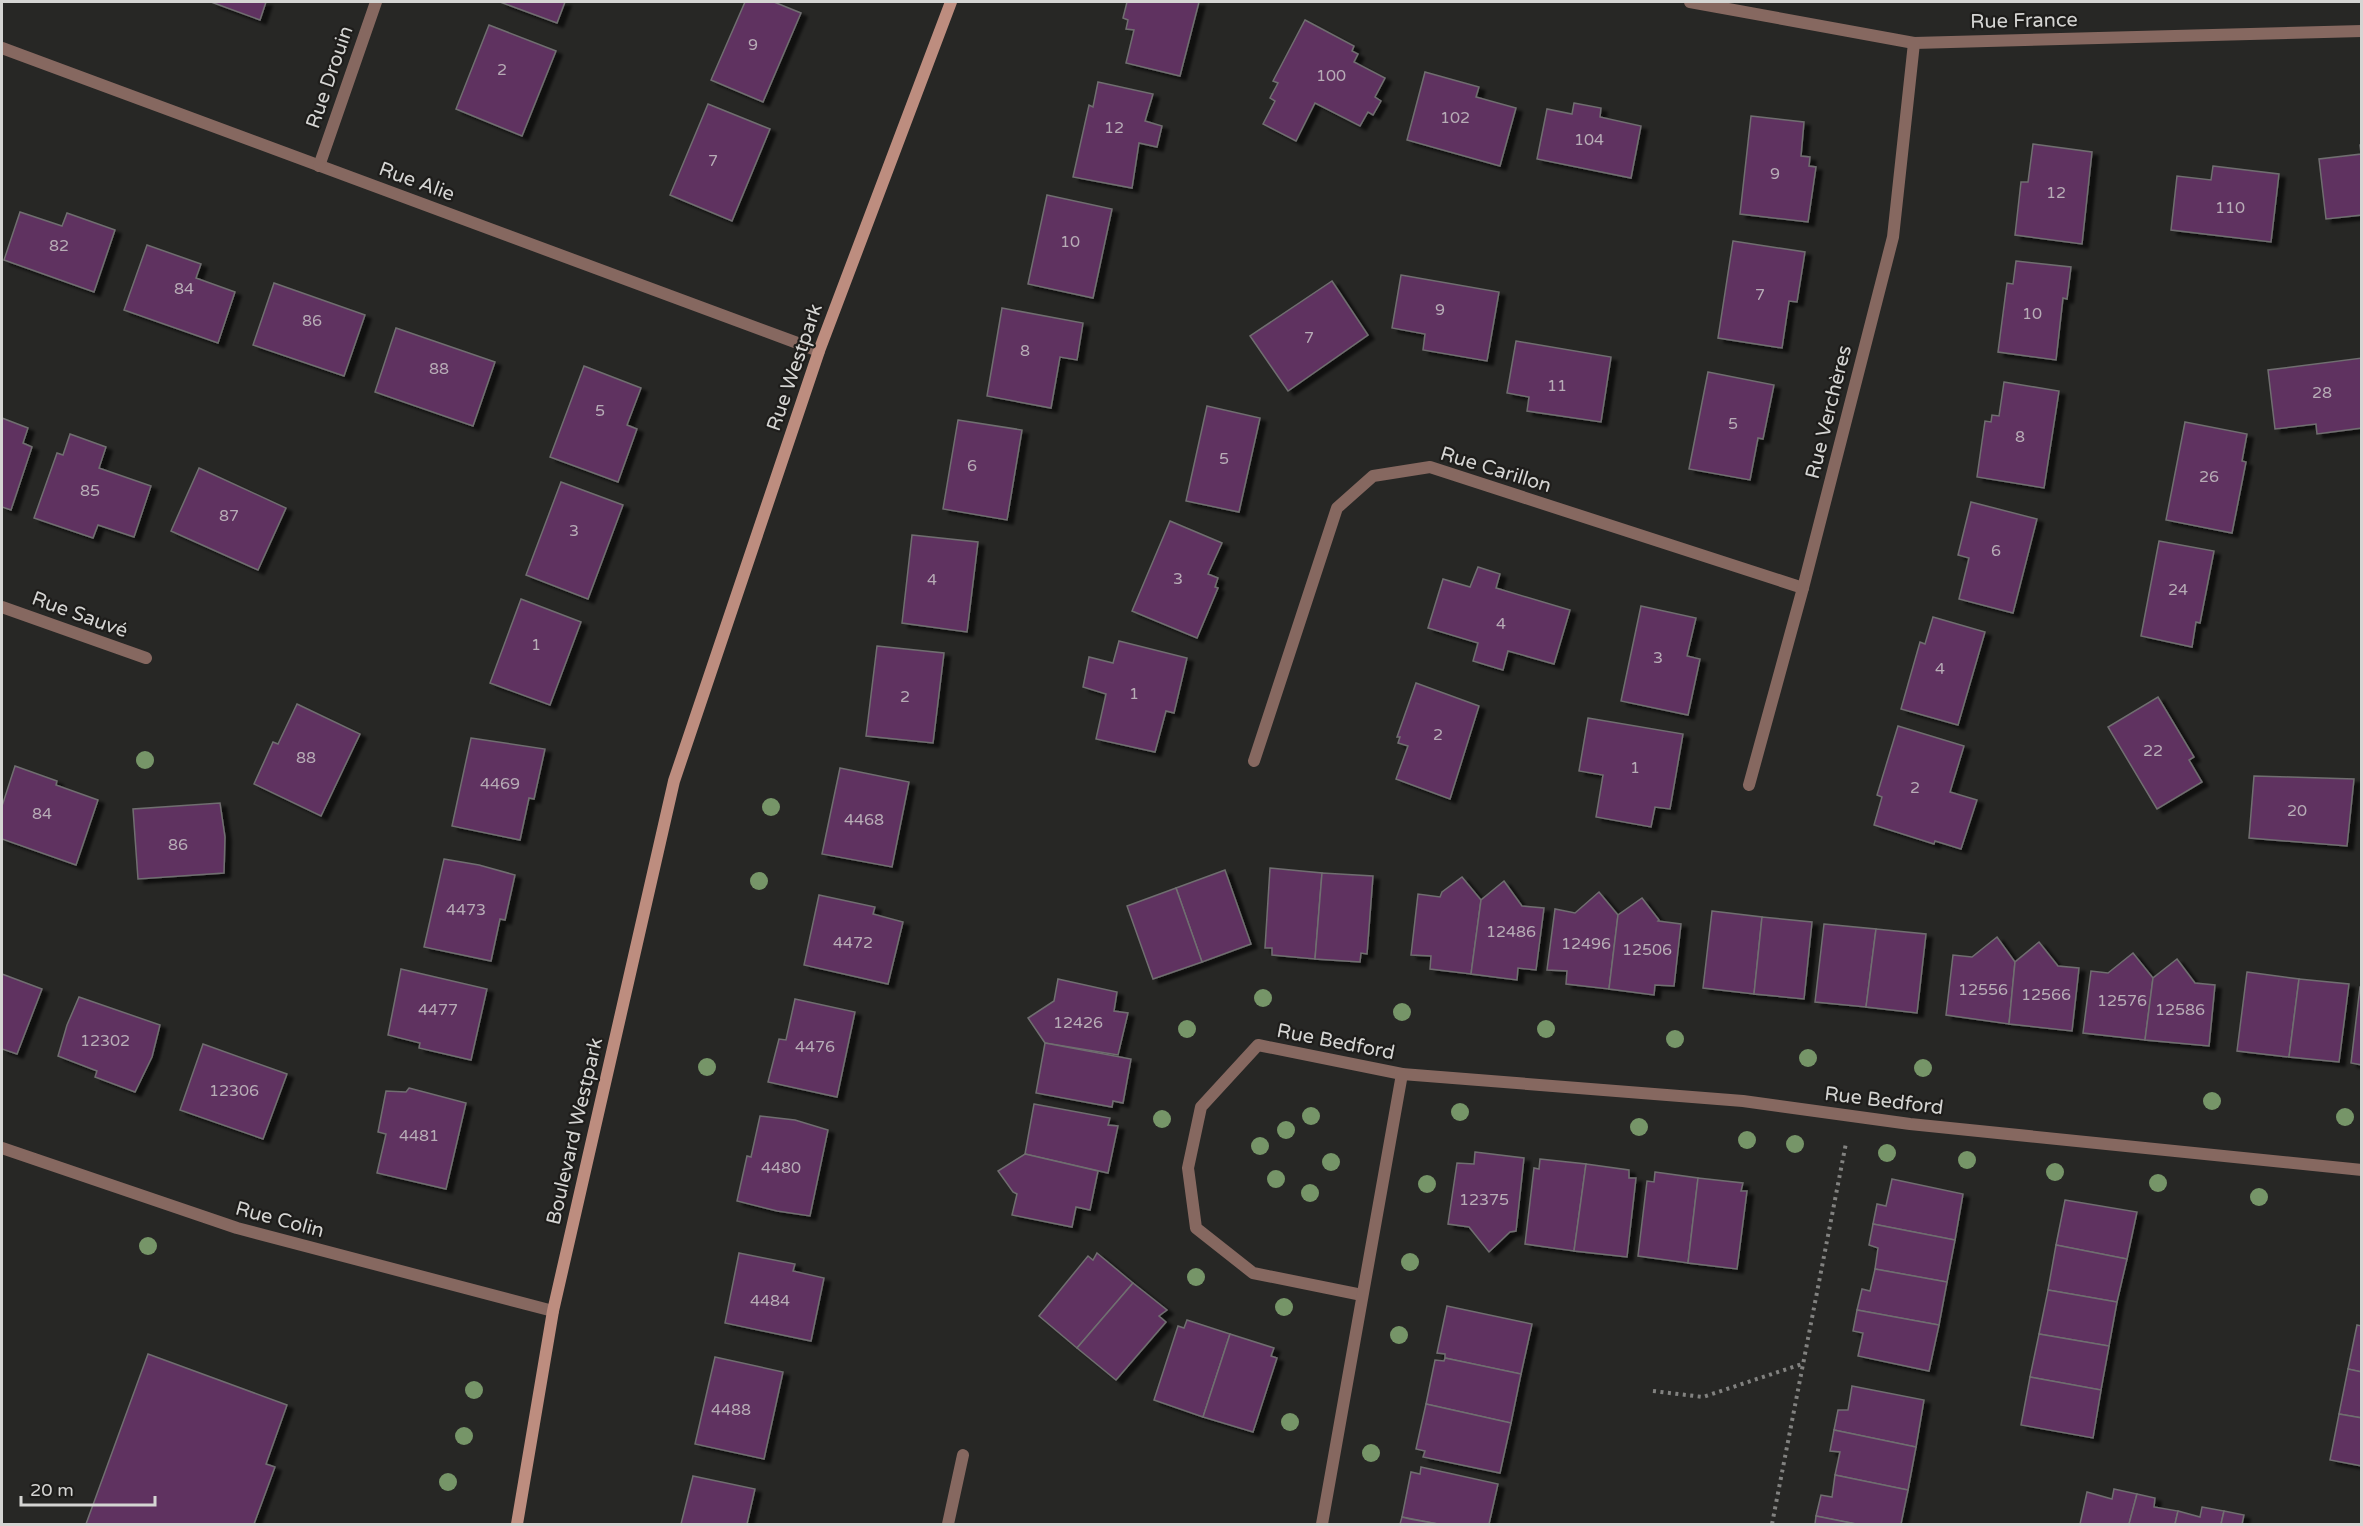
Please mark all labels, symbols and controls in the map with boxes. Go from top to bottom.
street label: Rue France [1970,8,2078,34]
street label: Rue Drouin [301,23,359,132]
house number: 9 [748,35,758,55]
house number: 2 [497,60,507,80]
house number: 100 [1316,66,1346,86]
house number: 102 [1440,108,1470,128]
house number: 12 [1104,118,1124,138]
house number: 104 [1574,130,1604,150]
house number: 7 [708,151,718,171]
street label: Rue Alie [375,157,458,207]
house number: 9 [1770,164,1780,184]
house number: 12 [2046,183,2066,203]
house number: 110 [2215,198,2245,218]
house number: 10 [1060,232,1080,252]
house number: 82 [49,236,69,256]
house number: 84 [174,279,194,299]
house number: 7 [1755,285,1765,305]
street label: Rue Westpark [762,300,828,434]
house number: 9 [1435,300,1445,320]
house number: 10 [2022,304,2042,324]
house number: 86 [302,311,322,331]
house number: 7 [1304,328,1314,348]
house number: 8 [1020,341,1030,361]
street label: Rue Verchères [1801,343,1857,482]
house number: 88 [429,359,449,379]
house number: 11 [1547,376,1567,396]
house number: 28 [2312,383,2332,403]
house number: 5 [595,401,605,421]
house number: 5 [1728,414,1738,434]
house number: 8 [2015,427,2025,447]
street label: Rue Carillon [1437,442,1554,498]
house number: 5 [1219,449,1229,469]
house number: 6 [967,456,977,476]
house number: 26 [2199,467,2219,487]
house number: 85 [80,481,100,501]
house number: 87 [219,506,239,526]
house number: 3 [569,521,579,541]
house number: 6 [1991,541,2001,561]
house number: 3 [1173,569,1183,589]
house number: 4 [927,570,937,590]
house number: 24 [2168,580,2188,600]
street label: Rue Sauvé [28,586,131,643]
house number: 4 [1496,614,1506,634]
house number: 1 [531,635,541,655]
house number: 3 [1653,648,1663,668]
house number: 4 [1935,659,1945,679]
house number: 1 [1129,684,1139,704]
house number: 2 [900,687,910,707]
house number: 2 [1433,725,1443,745]
house number: 22 [2143,741,2163,761]
house number: 88 [296,748,316,768]
house number: 1 [1630,758,1640,778]
house number: 4469 [480,774,520,794]
house number: 2 [1910,778,1920,798]
house number: 20 [2287,801,2307,821]
house number: 84 [32,804,52,824]
house number: 4468 [844,810,884,830]
house number: 86 [168,835,188,855]
house number: 4473 [446,900,486,920]
house number: 12486 [1486,922,1536,942]
house number: 4472 [833,933,873,953]
house number: 12496 [1561,934,1611,954]
house number: 12506 [1622,940,1672,960]
house number: 12556 [1958,980,2008,1000]
house number: 12566 [2021,985,2071,1005]
house number: 12576 [2097,991,2147,1011]
house number: 4477 [418,1000,458,1020]
house number: 12586 [2155,1000,2205,1020]
house number: 12426 [1053,1013,1103,1033]
street label: Rue Bedford [1275,1019,1397,1065]
house number: 12302 [80,1031,130,1051]
street label: Boulevard Westpark [542,1035,608,1227]
house number: 4476 [795,1037,835,1057]
house number: 12306 [209,1081,259,1101]
street label: Rue Bedford [1823,1082,1945,1120]
house number: 4481 [399,1126,439,1146]
house number: 4480 [761,1158,801,1178]
house number: 12375 [1459,1190,1509,1210]
street label: Rue Colin [233,1197,327,1243]
house number: 4484 [750,1291,790,1311]
house number: 4488 [711,1400,751,1420]
scale bar [21,1469,154,1507]
text: 20 m [30,1479,74,1501]

